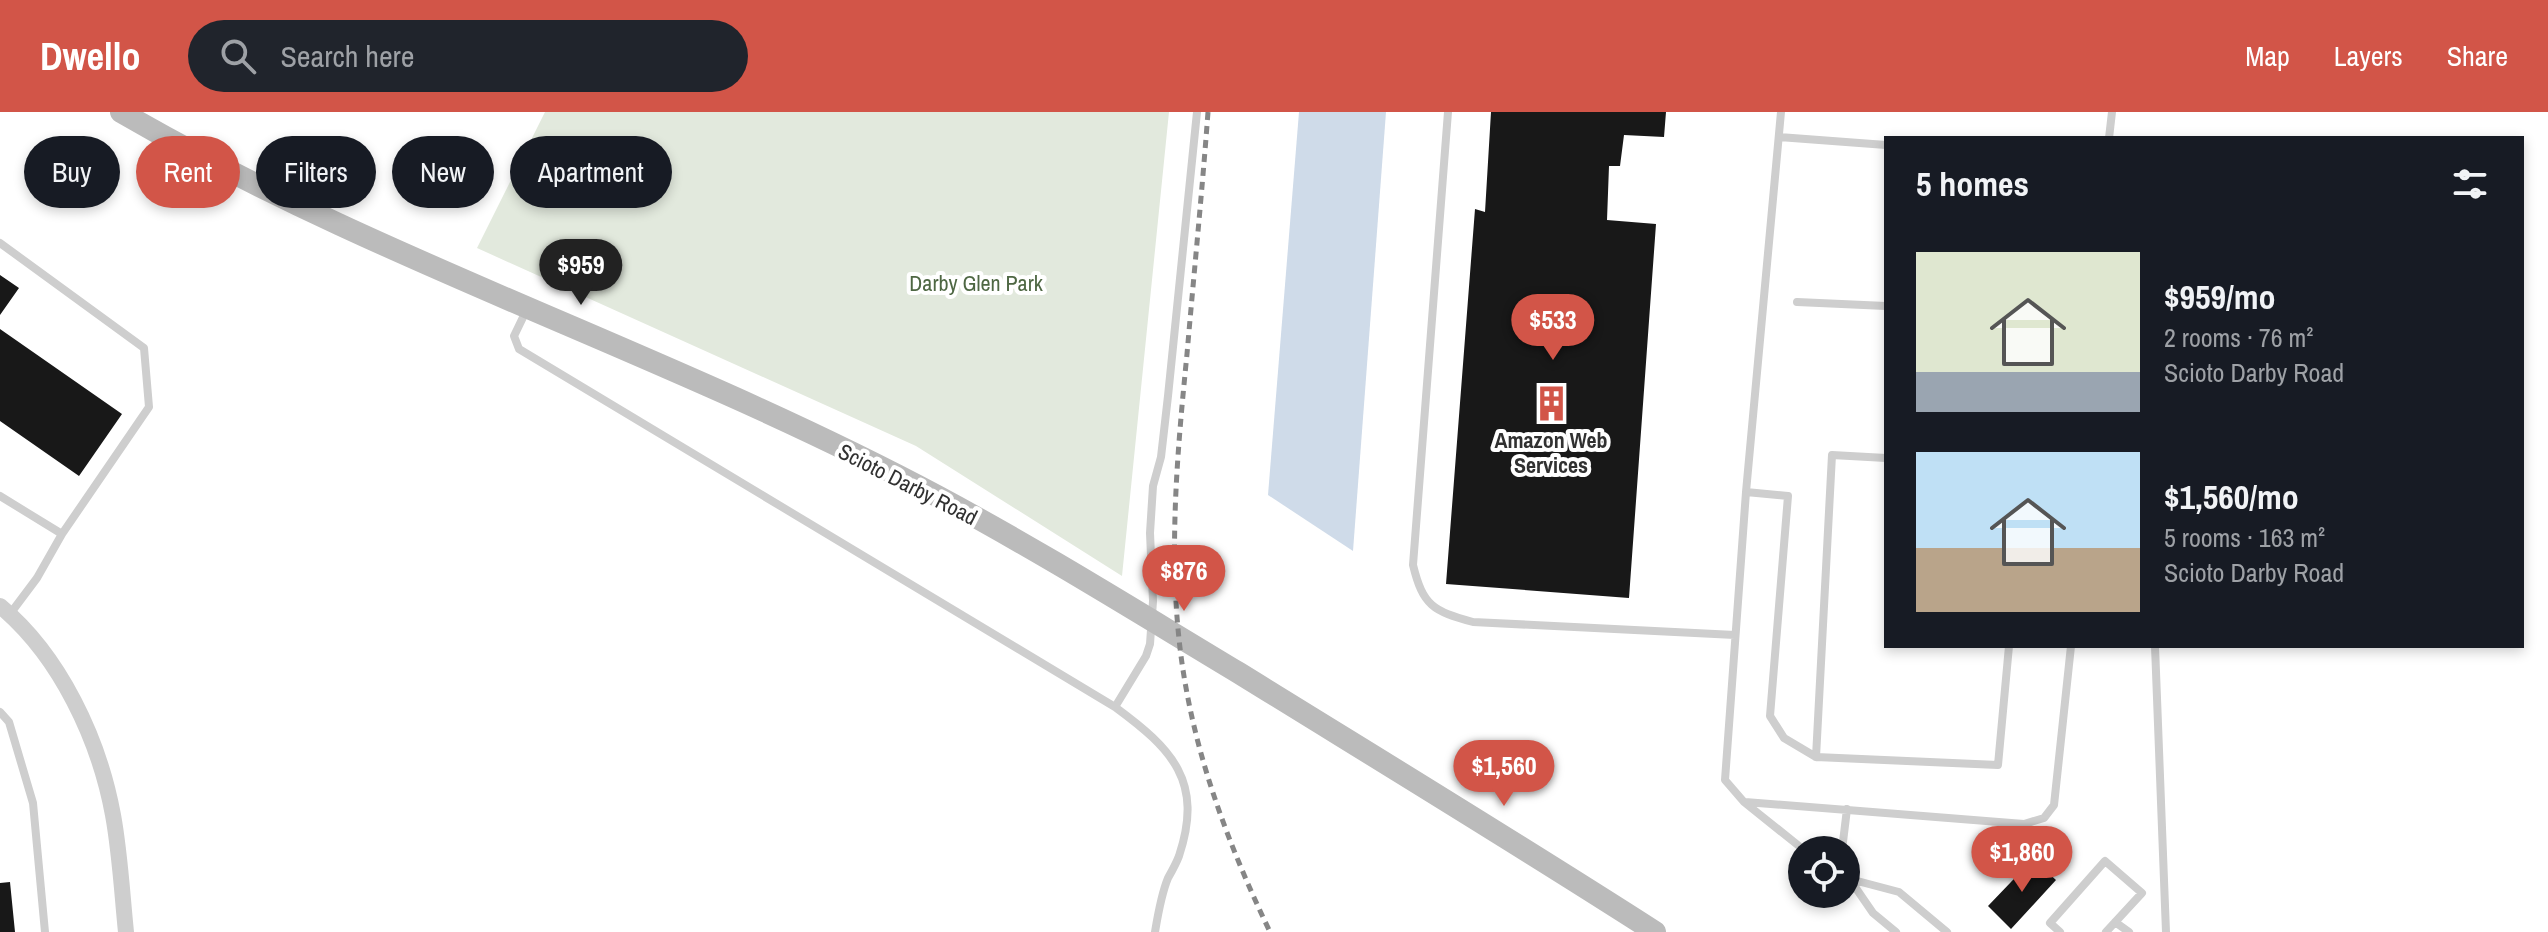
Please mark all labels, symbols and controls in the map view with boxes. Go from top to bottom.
search box [188,20,748,92]
text: Dwello [40,31,140,82]
icon: search [216,34,260,78]
text: Search here [280,36,414,76]
text: Map [2245,37,2290,75]
text: Layers [2334,37,2403,75]
text: Share [2447,37,2508,75]
chip: Buy [24,136,120,208]
chip: Rent [136,136,240,208]
chip: Filters [256,136,376,208]
chip: New [392,136,494,208]
chip: Apartment [510,136,672,208]
text: 5 homes [1916,161,2029,207]
icon: filters [2448,162,2492,206]
pin: $959 [534,239,628,307]
text: $959 [557,247,605,282]
park label: Darby Glen Park [909,268,1044,298]
text: $959/mo [2164,274,2276,320]
icon: home [1980,284,2076,380]
pin: $533 [1506,294,1600,362]
text: $533 [1529,302,1577,337]
text: 2 rooms · 76 m² [2164,320,2313,355]
text: Scioto Darby Road [2164,355,2344,390]
building icon: Amazon Web Services [1532,385,1570,423]
place label: Amazon Web Services [1495,425,1607,480]
street label: Scioto Darby Road [833,436,983,532]
text: $1,560/mo [2164,474,2299,520]
icon: home [1980,484,2076,580]
text: 5 rooms · 163 m² [2164,520,2325,555]
pin: $876 [1137,545,1231,613]
text: $876 [1160,553,1208,588]
text: Scioto Darby Road [2164,555,2344,590]
pin: $1,560 [1439,740,1569,808]
text: $1,560 [1471,748,1537,783]
pin: $1,860 [1957,826,2087,894]
text: $1,860 [1989,834,2055,869]
map controls [1788,836,1860,908]
button: locate [1788,836,1860,908]

